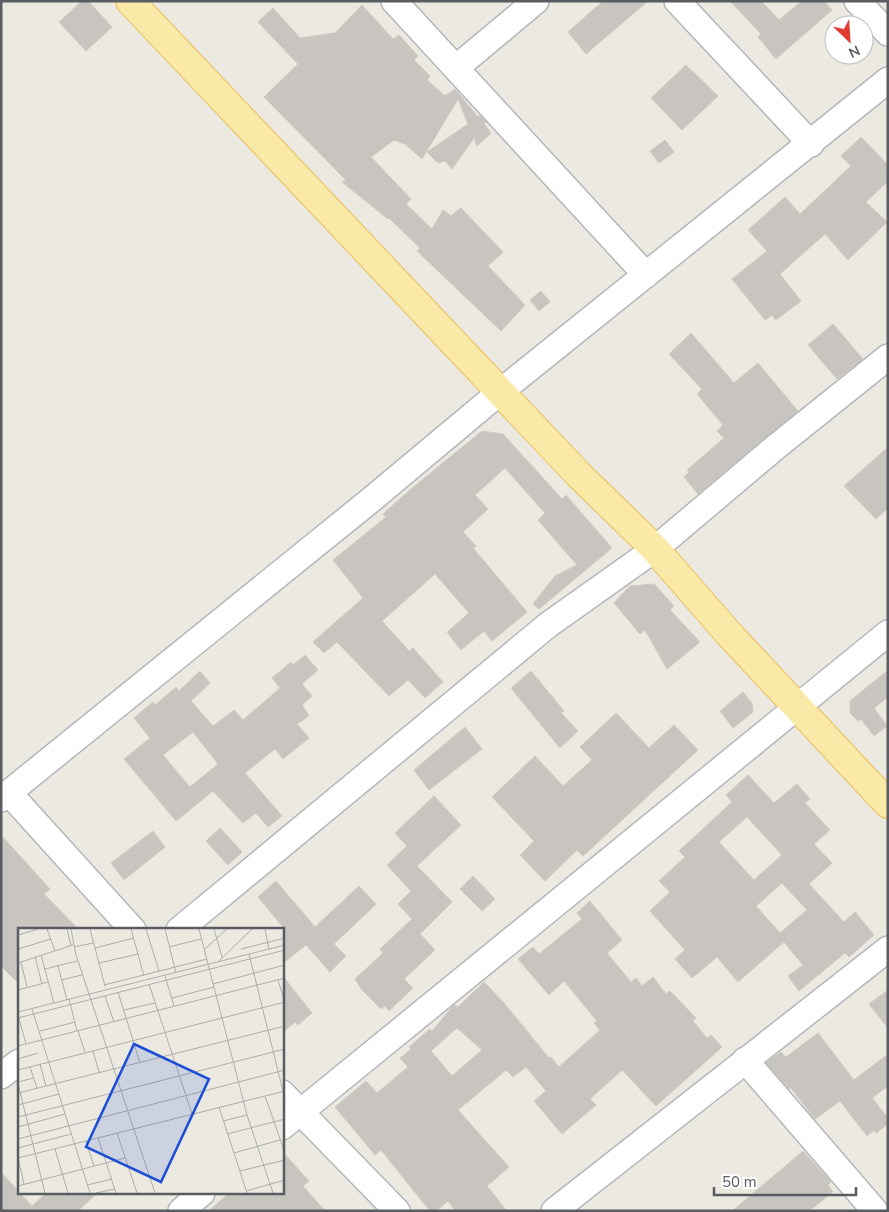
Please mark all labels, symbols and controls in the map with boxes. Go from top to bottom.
north arrow [824,15,874,65]
text: N [846,41,863,62]
inset map [18,928,284,1194]
scale bar [714,1164,856,1196]
text: 50 m [722,1172,757,1192]

